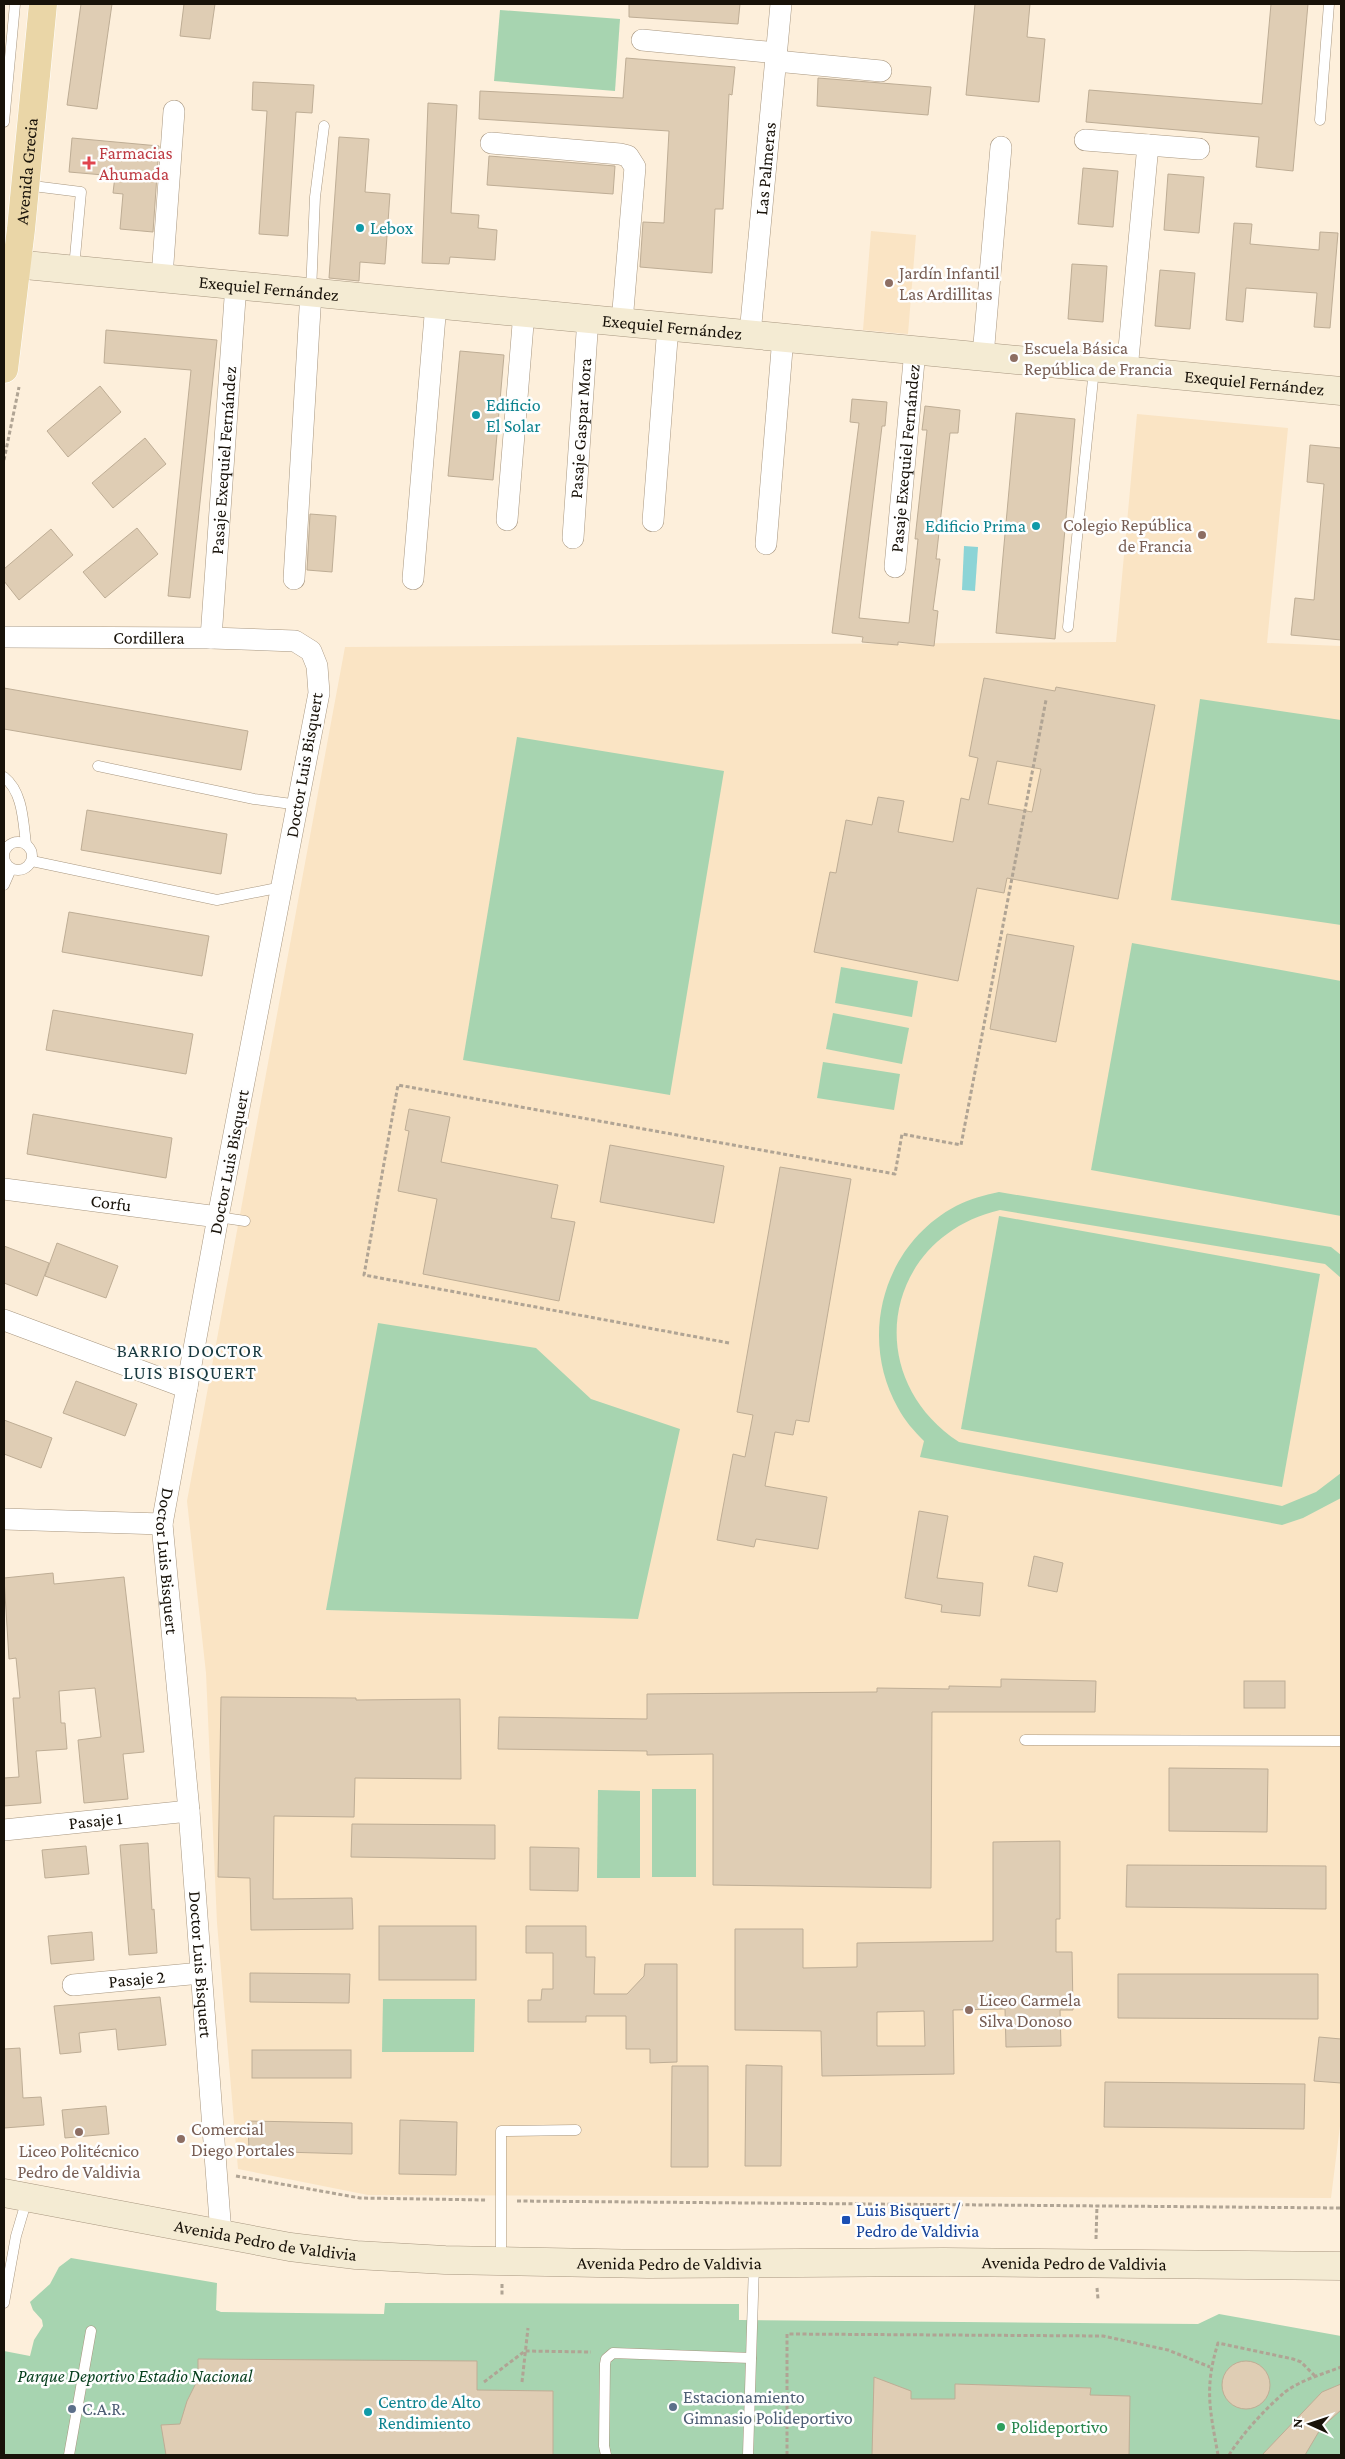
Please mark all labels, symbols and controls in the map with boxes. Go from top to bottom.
street label: Avenida Grecia [11,117,42,226]
street label: Las Palmeras [751,121,780,216]
place label: Farmacias Ahumada [99,143,173,184]
marker: Farmacias Ahumada [83,157,95,169]
place label: Lebox [370,218,414,238]
marker: Lebox [354,222,366,234]
place label: Jardín Infantil Las Ardillitas [897,263,1000,304]
street label: Exequiel Fernández [198,272,340,305]
marker: Jardín Infantil Las Ardillitas [883,277,895,289]
street label: Exequiel Fernández [601,310,743,344]
place label: Escuela Básica República de Francia [1024,338,1173,379]
marker: Escuela Básica República de Francia [1008,352,1020,364]
street label: Pasaje Gaspar Mora [566,357,595,499]
street label: Pasaje Exequiel Fernández [886,363,924,553]
street label: Pasaje Exequiel Fernández [207,365,240,555]
street label: Exequiel Fernández [1183,366,1326,399]
place label: Edificio El Solar [486,395,541,436]
marker: Edificio El Solar [470,409,482,421]
place label: Colegio República de Francia [1063,515,1192,556]
place label: Edificio Prima [925,516,1026,536]
marker: Edificio Prima [1030,520,1042,532]
marker: Colegio República de Francia [1196,529,1208,541]
street label: Cordillera [113,628,185,648]
street label: Doctor Luis Bisquert [281,690,327,839]
street label: Doctor Luis Bisquert [205,1087,253,1236]
street label: Corfu [90,1190,133,1216]
district label: BARRIO DOCTOR LUIS BISQUERT [116,1340,264,1383]
street label: Doctor Luis Bisquert [152,1486,182,1636]
street label: Pasaje 1 [68,1808,124,1833]
street label: Doctor Luis Bisquert [185,1890,216,2040]
street label: Pasaje 2 [108,1966,166,1992]
place label: Liceo Carmela Silva Donoso [979,1990,1081,2031]
marker: Liceo Carmela Silva Donoso [963,2004,975,2016]
place label: Comercial Diego Portales [191,2119,294,2160]
marker: Liceo Politécnico Pedro de Valdivia [73,2126,85,2138]
marker: Comercial Diego Portales [175,2133,187,2145]
place label: Liceo Politécnico Pedro de Valdivia [17,2141,141,2182]
place label: Luis Bisquert / Pedro de Valdivia [856,2200,979,2241]
marker: Luis Bisquert / Pedro de Valdivia [840,2214,852,2226]
street label: Avenida Pedro de Valdivia [173,2215,358,2265]
street label: Avenida Pedro de Valdivia [982,2252,1167,2274]
street label: Avenida Pedro de Valdivia [577,2253,762,2274]
park label: Parque Deportivo Estadio Nacional [18,2366,253,2386]
place label: Estacionamiento Gimnasio Polideportivo [683,2387,853,2428]
place label: Centro de Alto Rendimiento [378,2392,481,2433]
place label: C.A.R. [82,2399,125,2419]
north arrow [1285,2399,1335,2449]
marker: Estacionamiento Gimnasio Polideportivo [667,2401,679,2413]
marker: C.A.R. [66,2403,78,2415]
marker: Centro de Alto Rendimiento [362,2406,374,2418]
place label: Polideportivo [1011,2417,1108,2437]
text: N [1289,2418,1305,2429]
marker: Polideportivo [995,2421,1007,2433]

